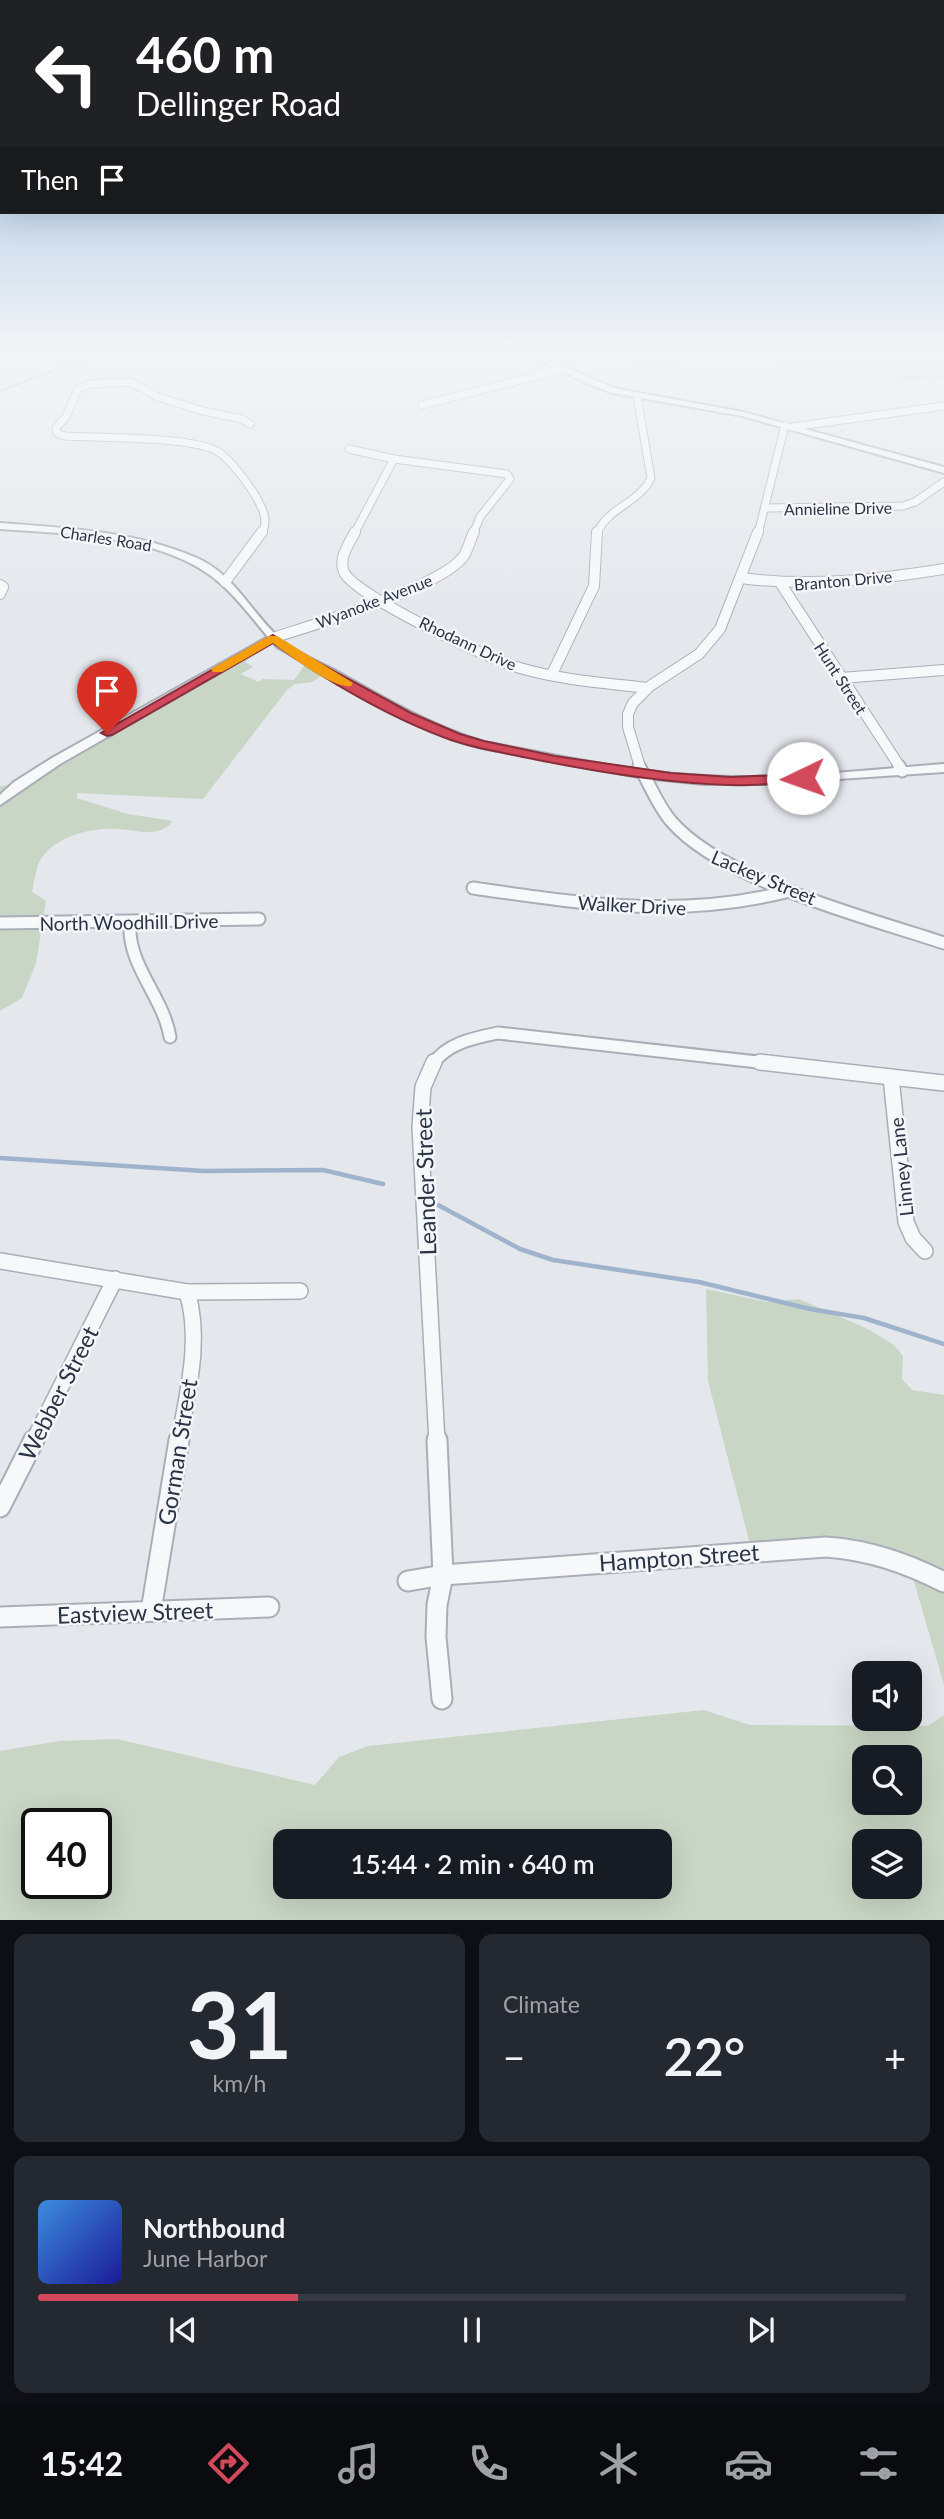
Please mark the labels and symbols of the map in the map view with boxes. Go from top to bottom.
street label: Annieline Drive [784,498,892,518]
street label: Charles Road [59,521,153,555]
street label: Branton Drive [793,566,893,594]
street label: Wyanoke Avenue [313,570,435,632]
street label: Rhodann Drive [416,612,520,674]
street label: Hunt Street [811,639,871,718]
pin [77,661,137,733]
position arrow [766,741,840,815]
street label: Lackey Street [708,845,820,909]
street label: Walker Drive [577,891,687,919]
street label: North Woodhill Drive [39,909,219,935]
street label: Leander Street [408,1107,442,1256]
street label: Linney Lane [884,1116,918,1218]
street label: Webber Street [12,1321,104,1465]
street label: Gorman Street [152,1376,202,1527]
street label: Hampton Street [598,1537,761,1577]
street label: Eastview Street [56,1595,214,1629]
speed limit sign: 40 [21,1808,112,1899]

